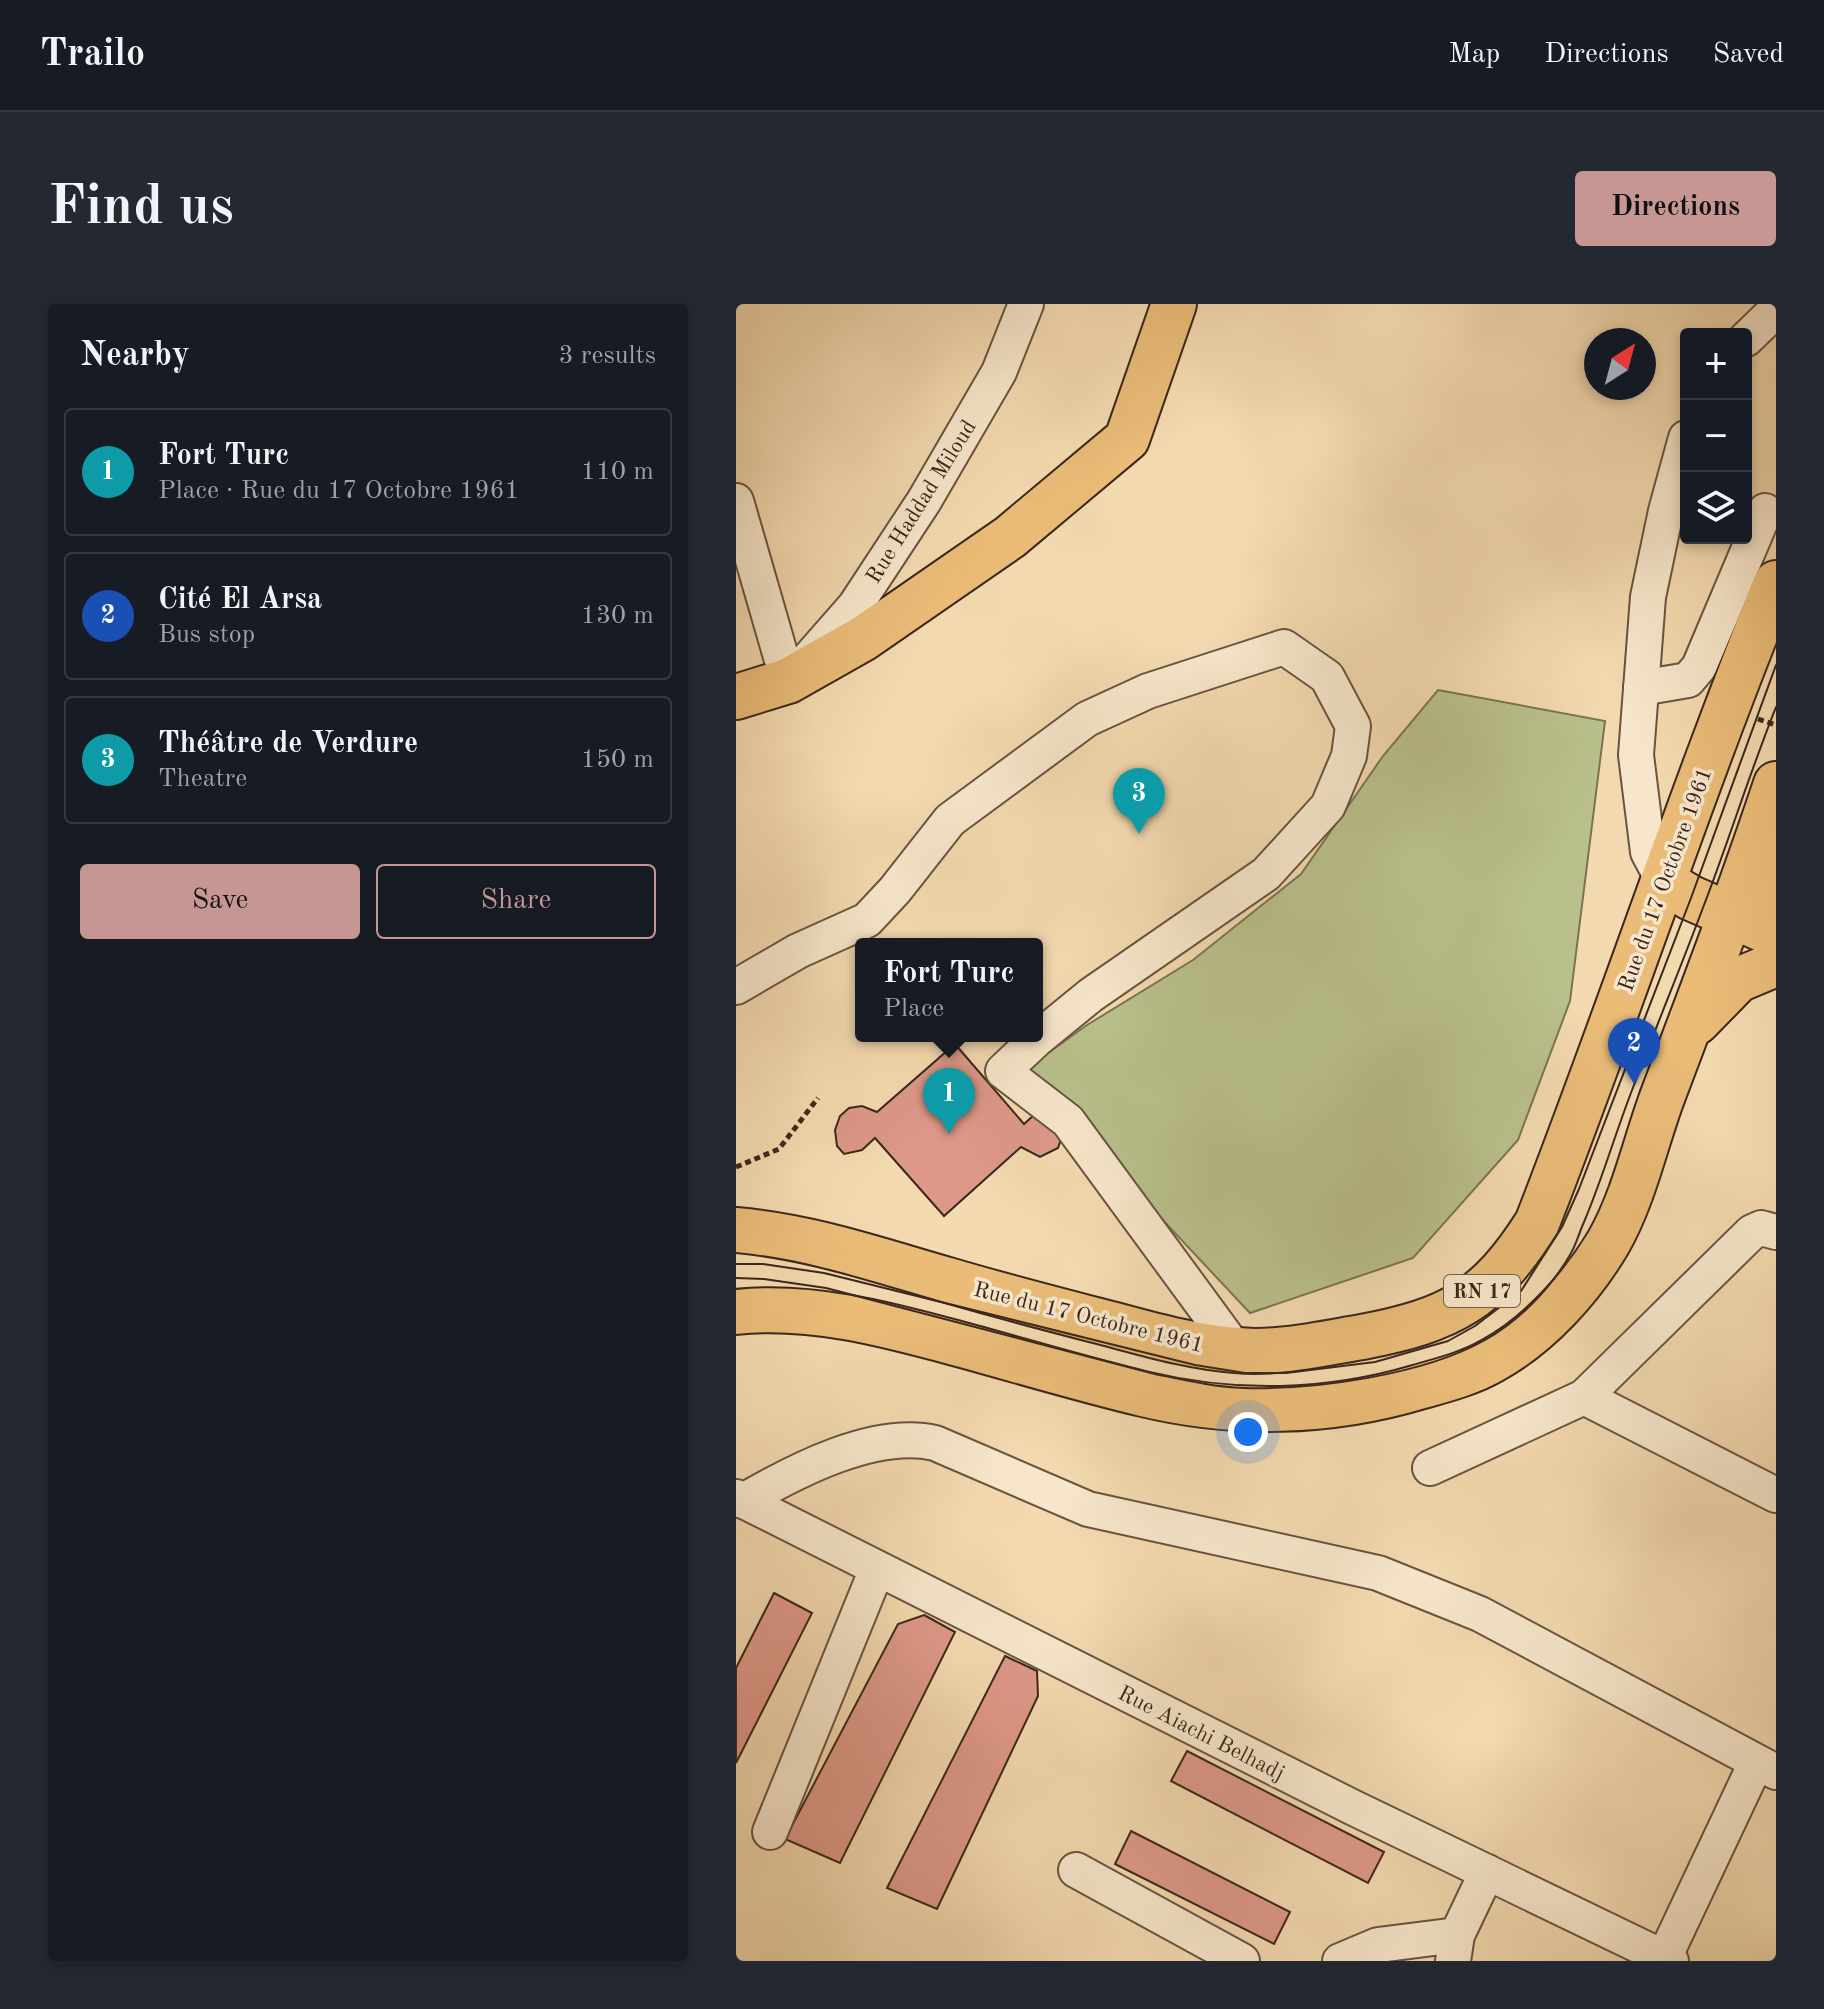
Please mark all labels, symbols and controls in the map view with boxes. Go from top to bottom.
text: Trailo [40,36,145,74]
text: Map [1448,41,1500,69]
text: Directions [1544,41,1669,69]
text: Saved [1713,41,1784,69]
button: Directions [1575,171,1776,246]
text: Find us [48,180,234,236]
north arrow [1584,328,1656,400]
map controls [1680,328,1752,544]
button: + [1680,328,1752,400]
text: Nearby [80,339,190,373]
text: 3 results [558,343,656,369]
button: − [1680,400,1752,472]
street label: Rue Haddad Miloud [863,417,981,588]
text: Fort Turc [158,441,289,471]
text: 1 [100,459,116,485]
text: 110 m [581,459,654,485]
button: layers [1680,472,1752,544]
text: Place · Rue du 17 Octobre 1961 [158,478,520,504]
text: Cité El Arsa [158,585,322,615]
text: 2 [100,603,116,629]
text: 130 m [581,603,654,629]
text: Bus stop [158,622,255,648]
text: Théâtre de Verdure [158,729,418,759]
text: 3 [100,747,116,773]
text: 150 m [581,747,654,773]
street label: Rue du 17 Octobre 1961 [1615,765,1717,994]
text: Theatre [158,766,247,792]
pin: 3 [1113,768,1165,834]
button: Save [80,864,360,939]
button: Share [376,864,656,939]
popup [855,938,1043,1042]
text: Fort Turc [883,959,1015,989]
text: Place [883,996,944,1022]
pin: 2 [1608,1018,1660,1084]
pin: 1 [923,1068,975,1134]
road number: RN 17 [1444,1275,1520,1307]
street label: Rue du 17 Octobre 1961 [971,1279,1206,1357]
your location [1228,1412,1268,1452]
street label: Rue Aiachi Belhadj [1114,1682,1288,1785]

